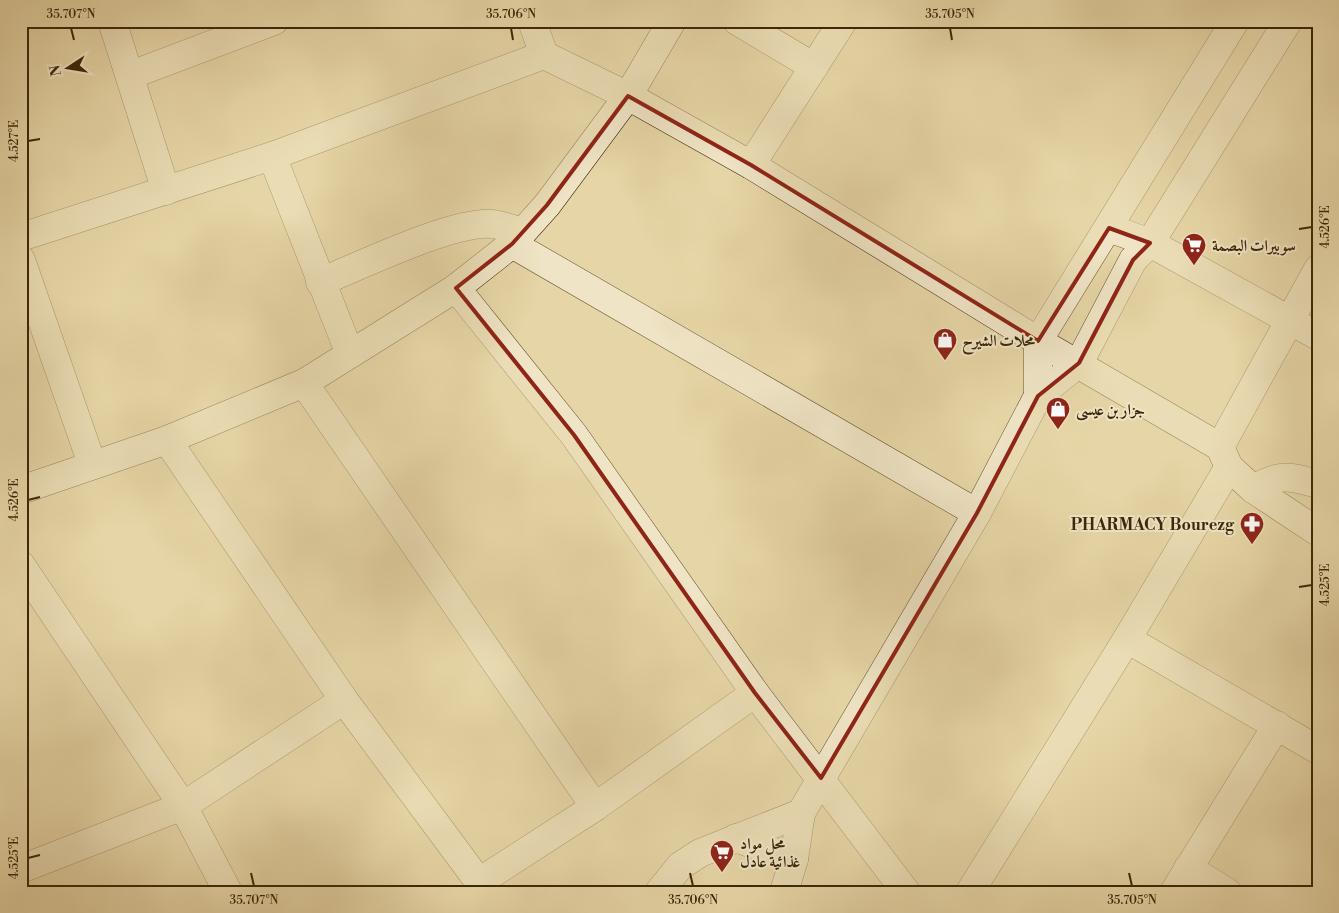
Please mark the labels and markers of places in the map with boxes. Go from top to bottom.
supermarket icon: سوبيرات البصمة [1181,232,1207,266]
place label: سوبيرات البصمة [1212,236,1296,256]
shop icon: محلات الشيرح [932,327,958,361]
place label: محلات الشيرح [962,331,1035,355]
shop icon: جزار بن عيسى [1045,396,1071,430]
place label: جزار بن عيسى [1076,400,1145,421]
pharmacy icon: PHARMACY Bourezg [1239,511,1265,545]
place label: PHARMACY Bourezg [1071,515,1235,535]
place label: محل مواد غذائية عادل [740,834,800,872]
supermarket icon: محل مواد غذائية عادل [709,839,735,873]

